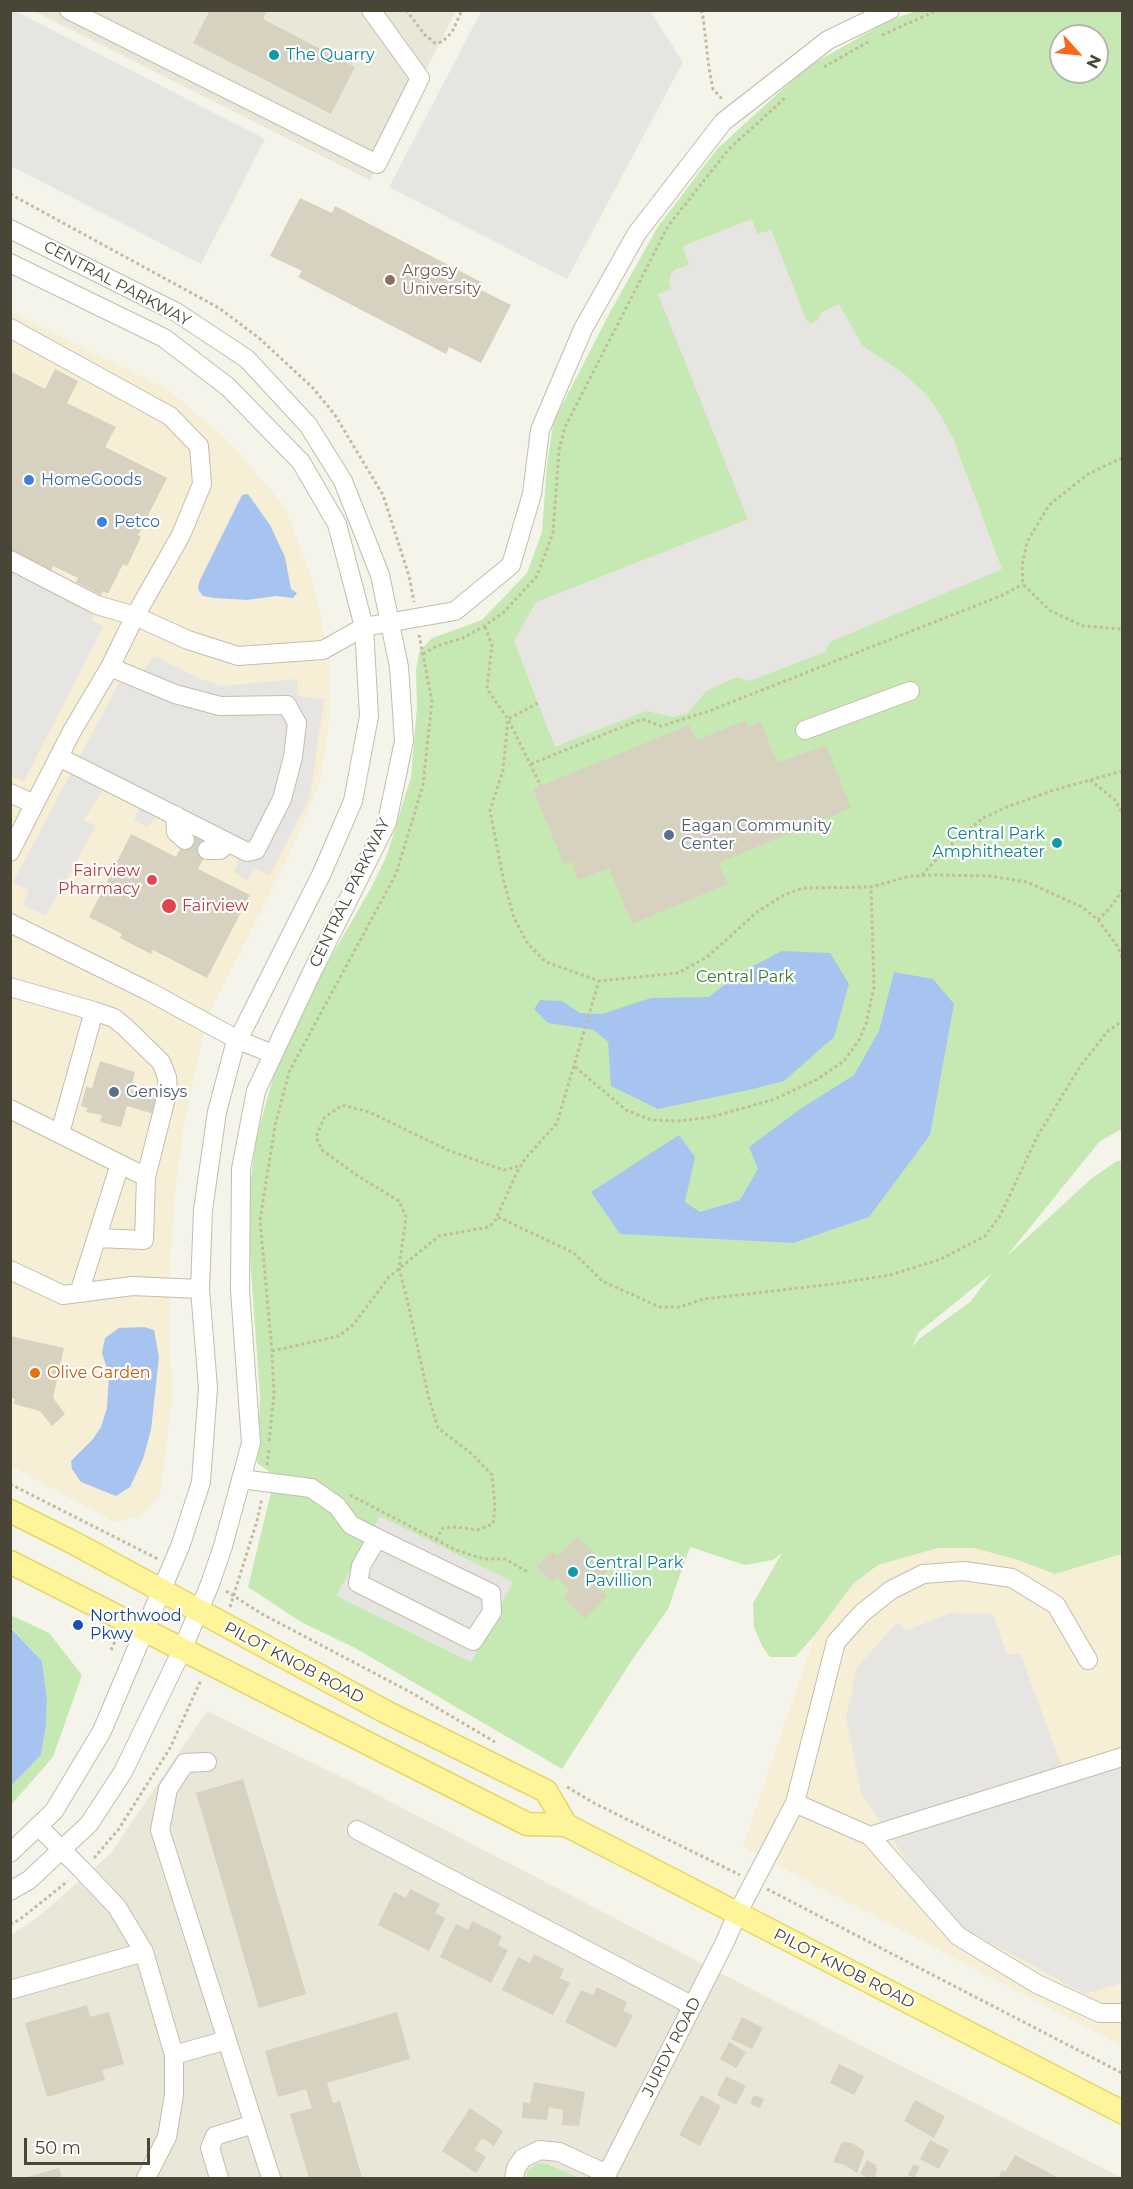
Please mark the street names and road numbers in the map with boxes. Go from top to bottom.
street label: CENTRAL PARKWAY [40,237,194,331]
street label: CENTRAL PARKWAY [306,815,394,971]
street label: PILOT KNOB ROAD [221,1618,367,1708]
street label: PILOT KNOB ROAD [770,1925,918,2013]
street label: JURDY ROAD [639,1994,705,2100]

